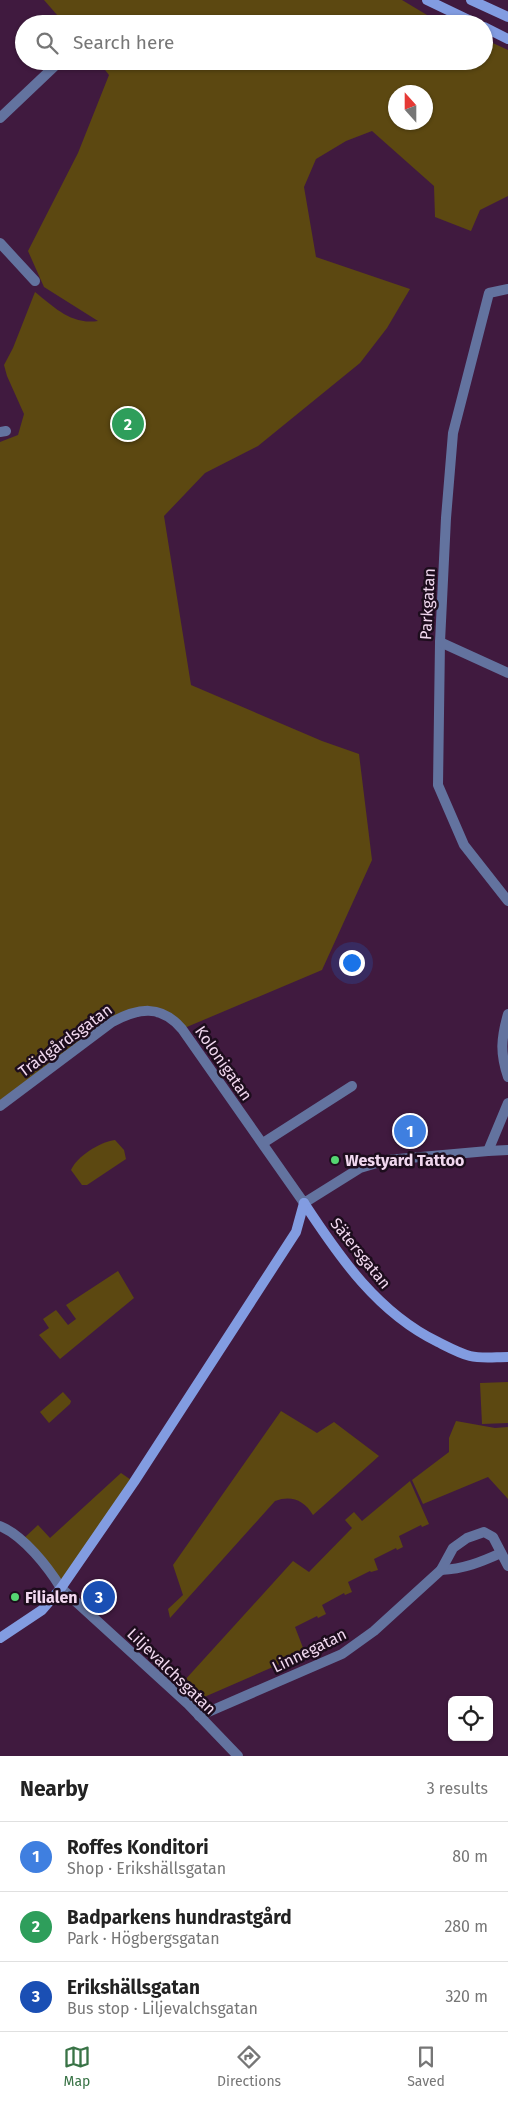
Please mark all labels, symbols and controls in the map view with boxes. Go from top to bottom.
search box [15,15,493,70]
icon: search [33,29,61,57]
text: Search here [73,31,174,54]
north arrow [388,85,433,130]
pin: 2 [112,405,144,443]
street label: Parkgatan [416,568,439,640]
your location [339,950,365,976]
street label: Trädgårdsgatan [15,1000,116,1081]
street label: Kolonigatan [191,1022,256,1104]
pin: 1 [394,1112,426,1150]
place label: Westyard Tattoo [345,1151,464,1170]
marker: Westyard Tattoo [329,1154,341,1166]
street label: Sätersgatan [326,1214,395,1293]
pin: 3 [83,1578,115,1616]
place label: Filialen [25,1588,77,1607]
marker: Filialen [9,1591,21,1603]
street label: Liljevalchsgatan [123,1624,220,1718]
street label: Linnegatan [269,1624,350,1677]
map controls [448,1696,493,1741]
button: locate [448,1696,493,1741]
text: Nearby [20,1776,88,1802]
text: 3 results [427,1779,488,1798]
text: Roffes Konditori [67,1836,209,1859]
text: 1 [32,1847,40,1866]
text: 80 m [452,1847,488,1866]
text: Shop · Erikshällsgatan [67,1859,226,1878]
text: Badparkens hundrastgård [67,1906,292,1929]
text: 2 [32,1917,40,1936]
text: 280 m [444,1917,488,1936]
text: Park · Högbergsgatan [67,1929,220,1948]
text: Erikshällsgatan [67,1976,200,1999]
text: 3 [32,1987,40,2006]
text: 320 m [445,1987,488,2006]
text: Bus stop · Liljevalchsgatan [67,1999,258,2018]
tab: Map [63,2043,91,2090]
tab: Directions [217,2043,281,2090]
tab: Saved [407,2043,445,2090]

